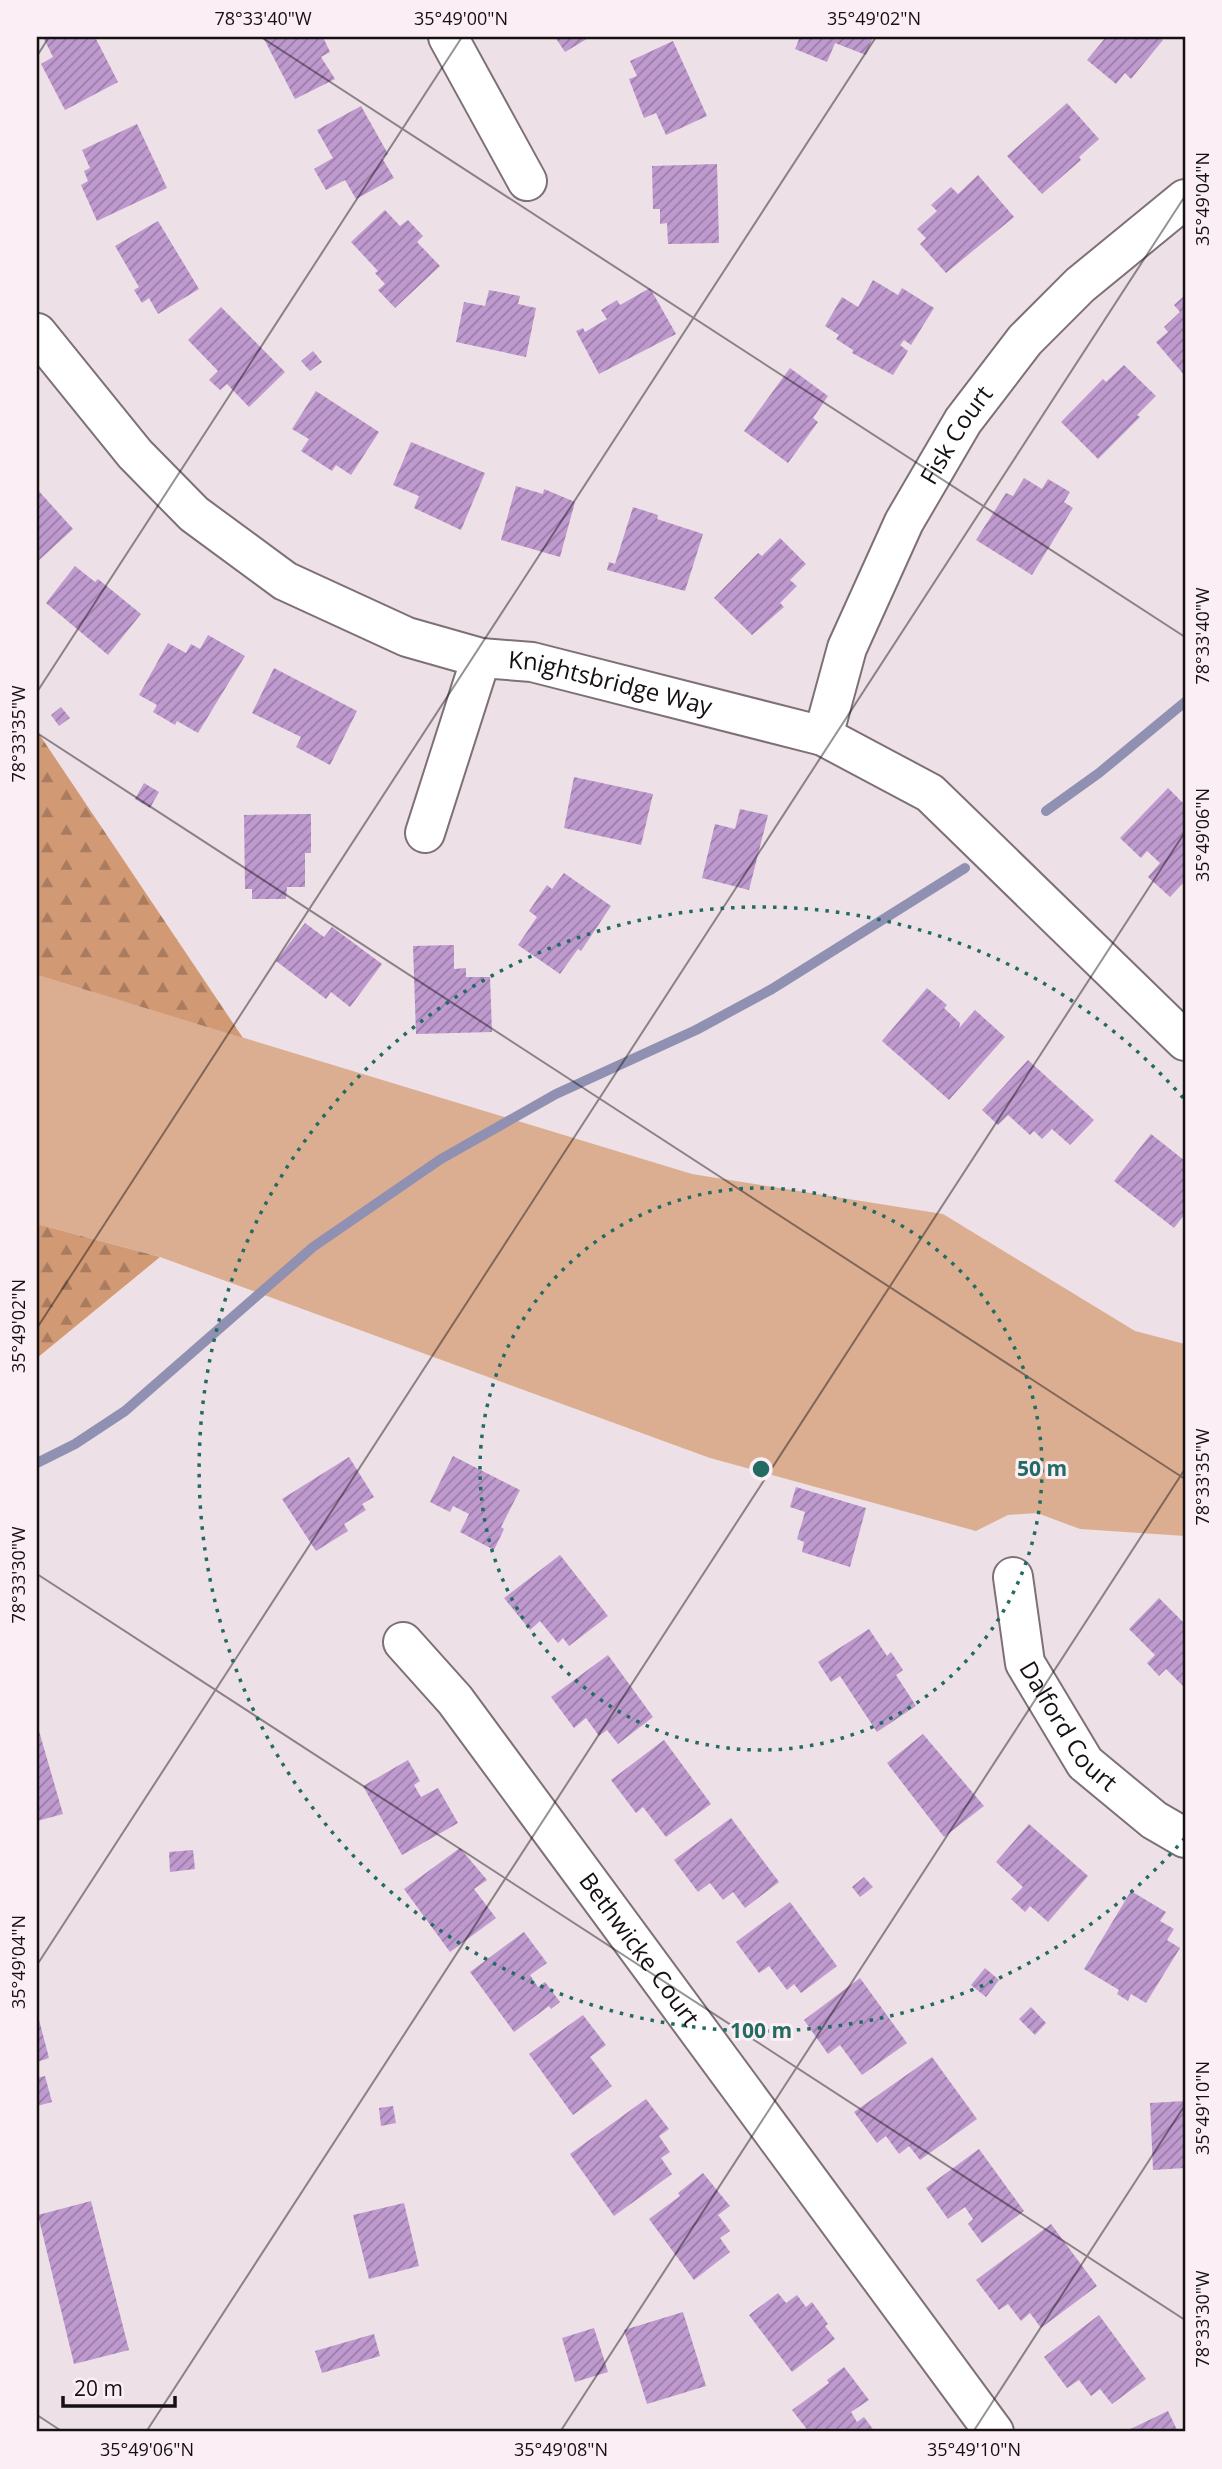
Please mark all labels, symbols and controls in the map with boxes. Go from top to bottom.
text: 78°33'40"W [214,6,312,30]
text: 35°49'00"N [414,6,508,30]
text: 35°49'02"N [827,6,921,30]
text: 35°49'04"N [1190,152,1214,246]
street label: Fisk Court [912,378,999,490]
text: 78°33'40"W [1190,587,1214,685]
street label: Knightsbridge Way [507,642,717,722]
text: 78°33'35"W [6,685,30,783]
text: 35°49'06"N [1190,788,1214,882]
text: 35°49'02"N [6,1279,30,1373]
text: 78°33'35"W [1190,1428,1214,1526]
text: 50 m [1017,1454,1067,1482]
centre of rings [749,1457,773,1481]
text: 78°33'30"W [6,1526,30,1624]
street label: Dalford Court [1013,1654,1125,1798]
street label: Bethwicke Court [572,1865,708,2032]
text: 35°49'04"N [6,1915,30,2009]
text: 100 m [730,2016,792,2044]
text: 35°49'10"N [1190,2061,1214,2155]
text: 78°33'30"W [1190,2270,1214,2368]
scale bar [63,2364,175,2408]
text: 20 m [74,2374,123,2402]
text: 35°49'06"N [100,2437,194,2461]
text: 35°49'08"N [514,2437,608,2461]
text: 35°49'10"N [927,2437,1021,2461]

